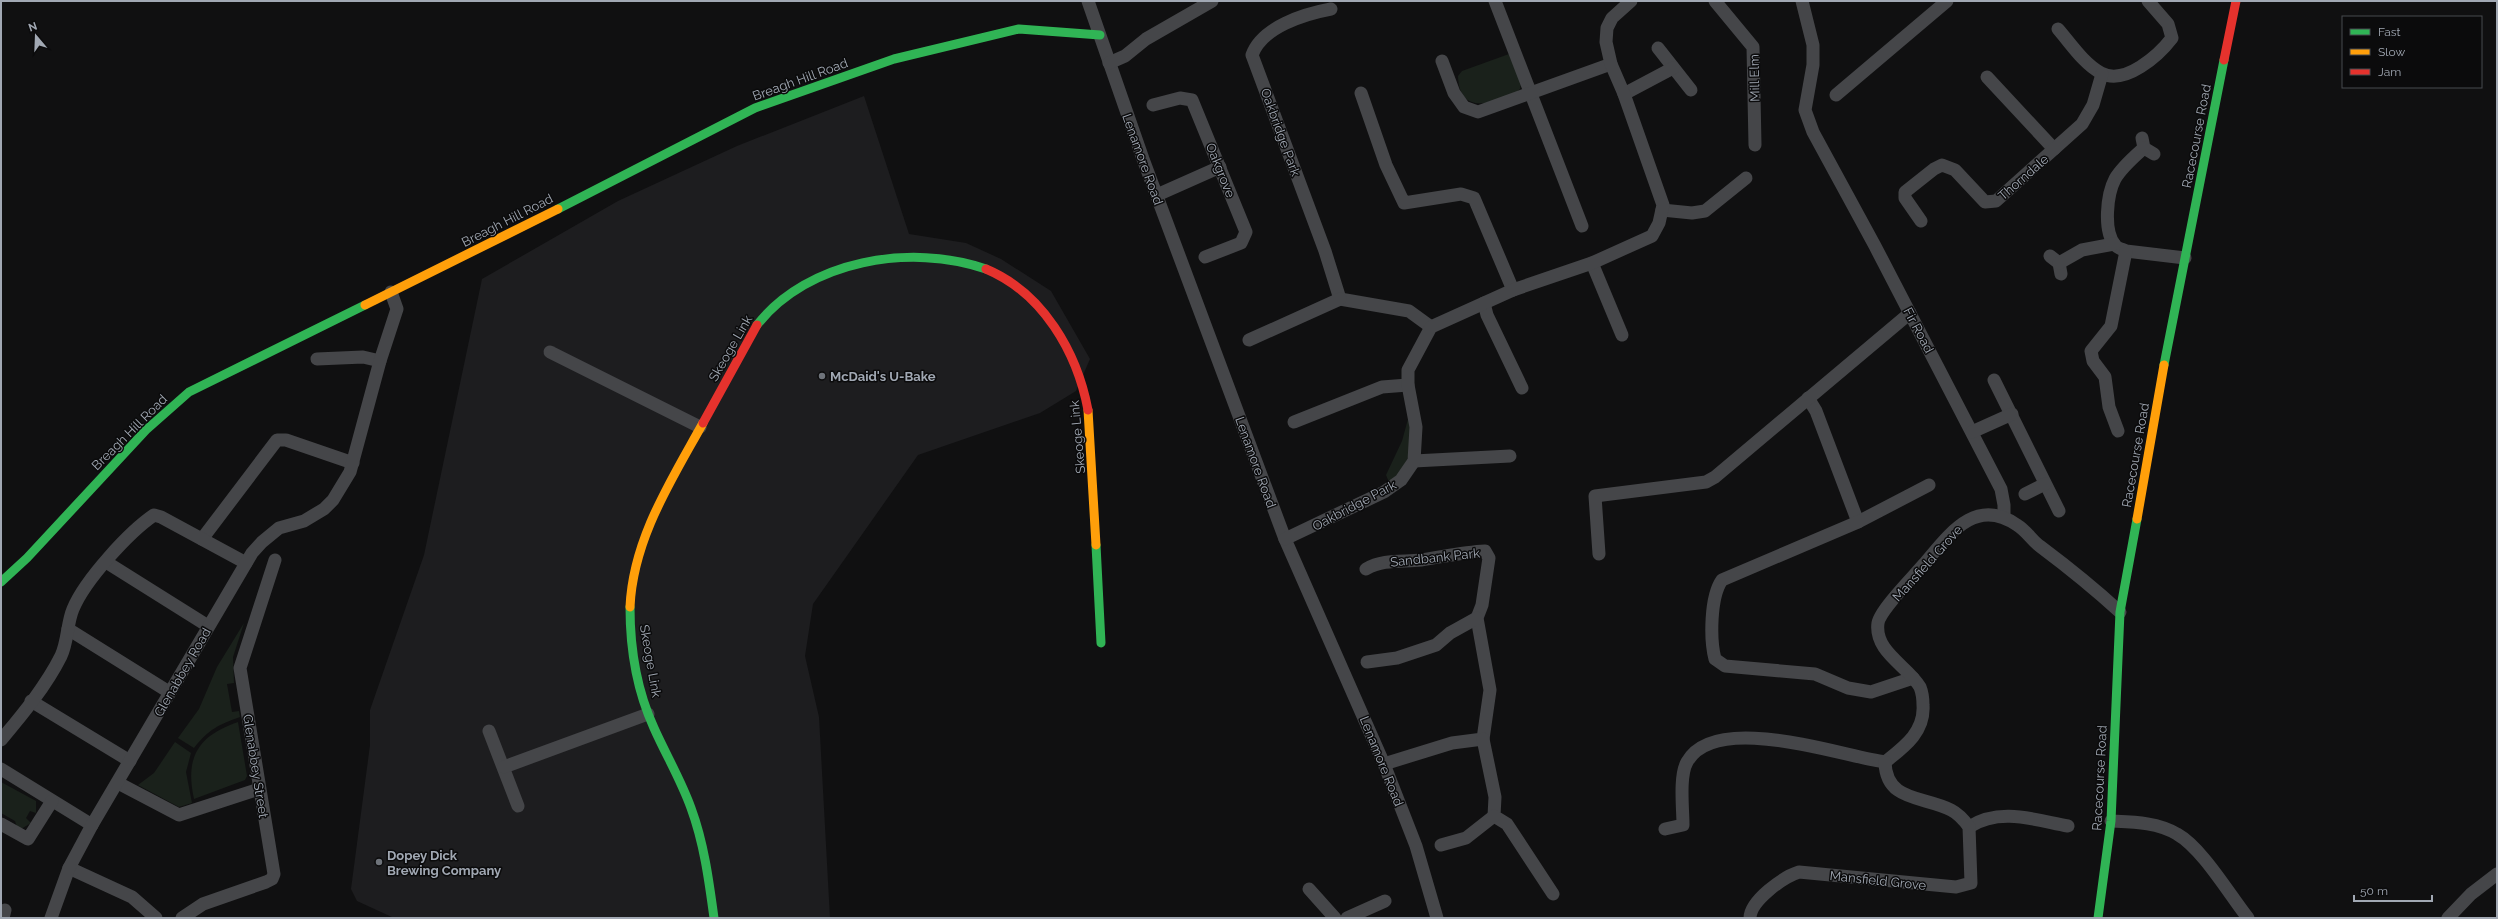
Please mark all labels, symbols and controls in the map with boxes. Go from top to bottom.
north arrow [16,16,56,56]
legend [2342,16,2482,88]
text: N [27,20,39,35]
text: Fast [2378,25,2401,39]
text: Slow [2378,45,2405,59]
street label: Mill Elm [1747,54,1762,102]
street label: Breagh Hill Road [750,55,850,104]
text: Jam [2378,65,2401,79]
street label: Racecourse Road [2179,83,2214,189]
street label: Oakbridge Park [1258,86,1303,178]
street label: Lenamore Road [1119,112,1166,207]
street label: Oakgrove [1203,141,1238,200]
street label: Thorndale [1995,151,2052,203]
street label: Breagh Hill Road [459,191,555,250]
street label: Fir Road [1900,305,1937,355]
street label: Skeoge Link [706,313,755,384]
place label: McDaid's U-Bake [830,369,936,384]
marker: McDaid's U-Bake [817,371,827,381]
street label: Breagh Hill Road [89,392,170,473]
street label: Skeoge Link [1067,400,1088,474]
street label: Racecourse Road [2119,402,2152,508]
street label: Lenamore Road [1232,415,1279,510]
street label: Oakbridge Park [1310,477,1399,534]
street label: Mansfield Grove [1889,522,1966,604]
street label: Sandbank Park [1389,545,1481,570]
street label: Skeoge Link [637,624,664,699]
street label: Glenabbey Road [151,625,214,719]
street label: Glenabbey Street [240,713,271,820]
street label: Lenamore Road [1357,714,1406,808]
street label: Racecourse Road [2089,725,2110,831]
place label: Dopey Dick Brewing Company [387,848,501,878]
marker: Dopey Dick Brewing Company [374,857,384,867]
street label: Mansfield Grove [1829,868,1927,893]
scale bar [2354,877,2432,903]
text: 50 m [2360,884,2388,898]

